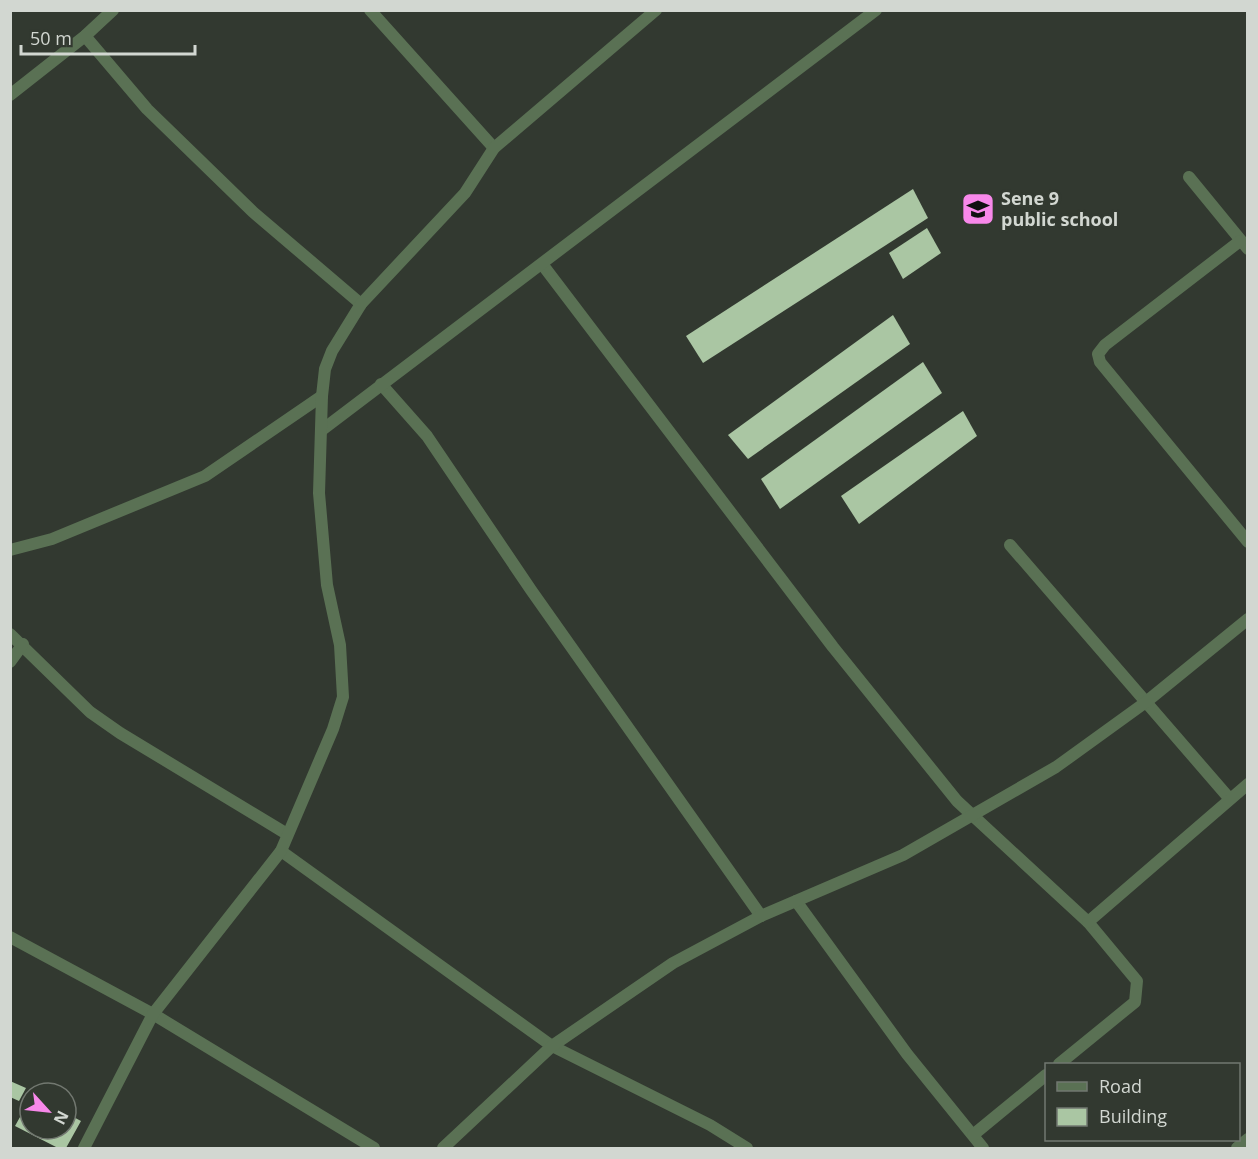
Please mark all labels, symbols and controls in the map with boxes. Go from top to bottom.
scale bar [21,18,195,56]
text: 50 m [30,26,72,50]
place label: Sene 9 public school [1001,186,1118,231]
school or university icon: Sene 9 public school [960,191,996,227]
legend [1045,1063,1240,1141]
text: Road [1099,1074,1142,1098]
north arrow [18,1081,78,1141]
text: Building [1099,1104,1167,1128]
text: N [49,1107,74,1129]

